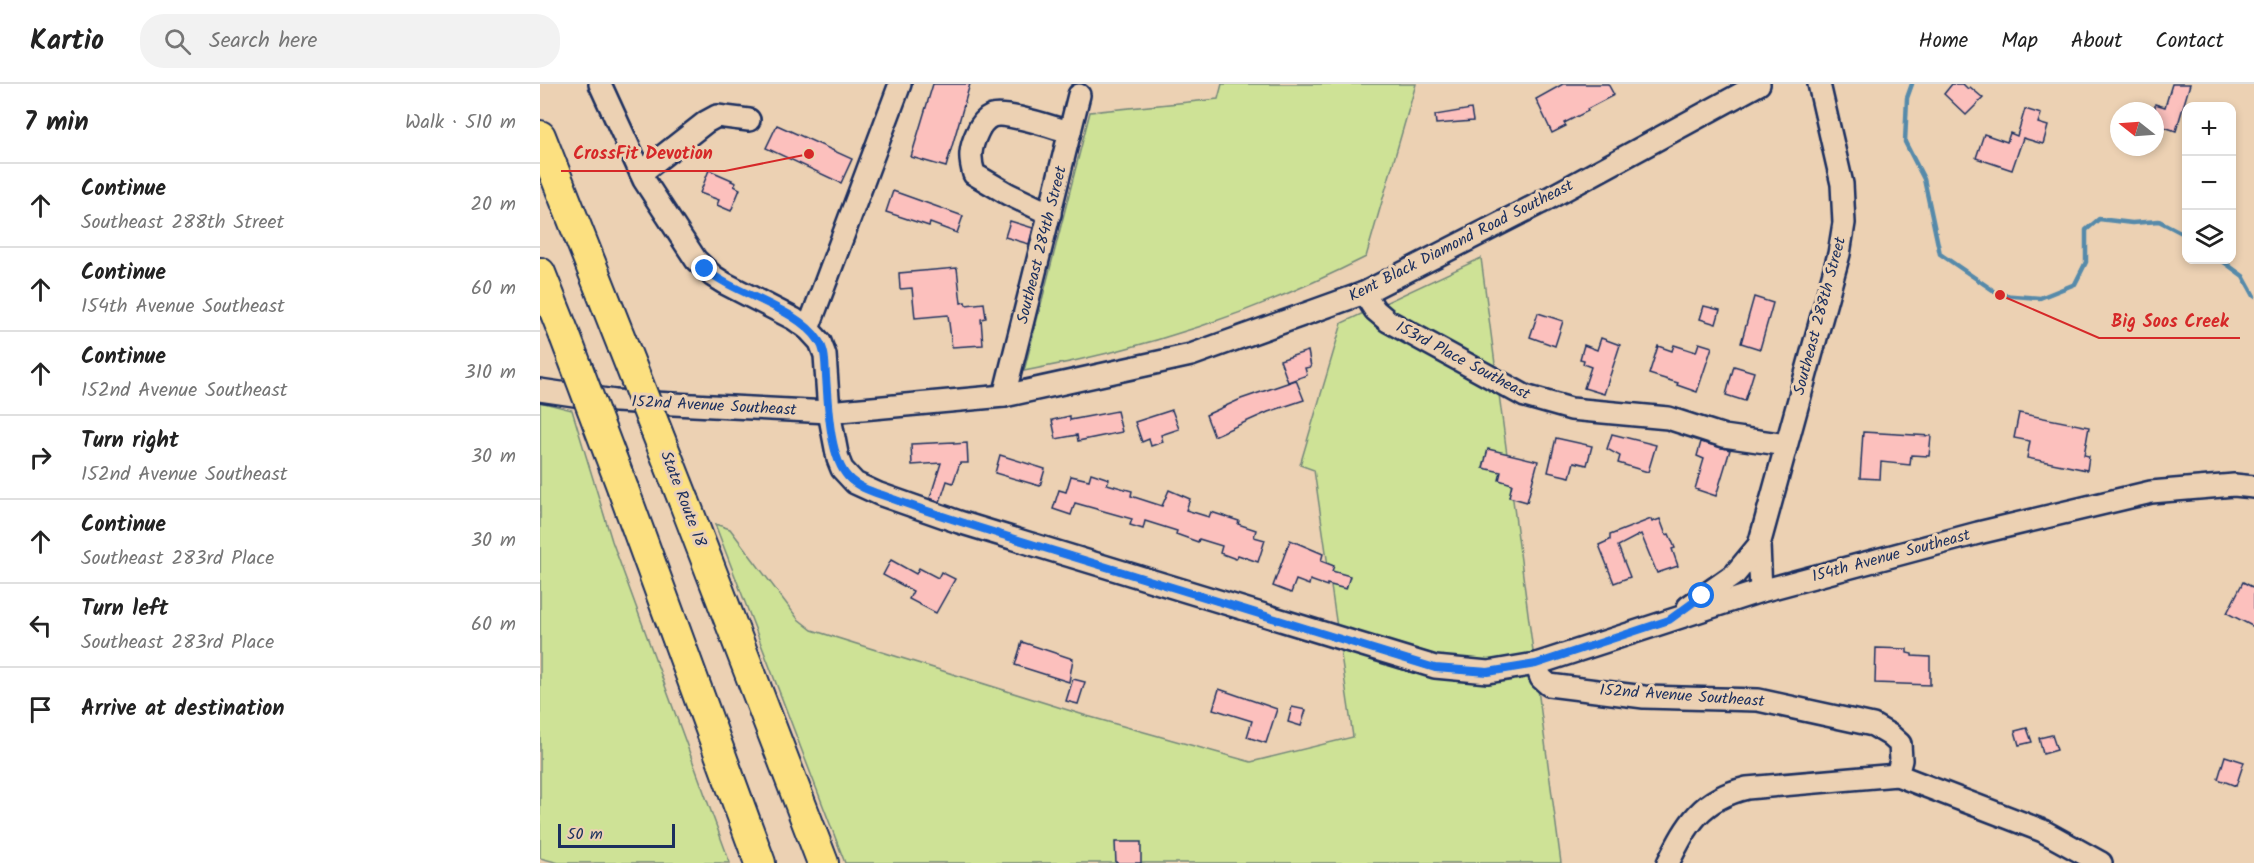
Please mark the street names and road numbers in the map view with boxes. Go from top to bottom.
street label: Southeast 284th Street [1010,163,1074,327]
street label: Kent Black Diamond Road Southeast [1344,173,1579,309]
street label: Southeast 288th Street [1787,233,1853,398]
street label: 153rd Place Southeast [1391,315,1535,407]
street label: 152nd Avenue Southeast [631,389,798,423]
street label: State Route 18 [653,447,713,551]
street label: 154th Avenue Southeast [1809,523,1974,589]
street label: 152nd Avenue Southeast [1599,678,1766,714]

